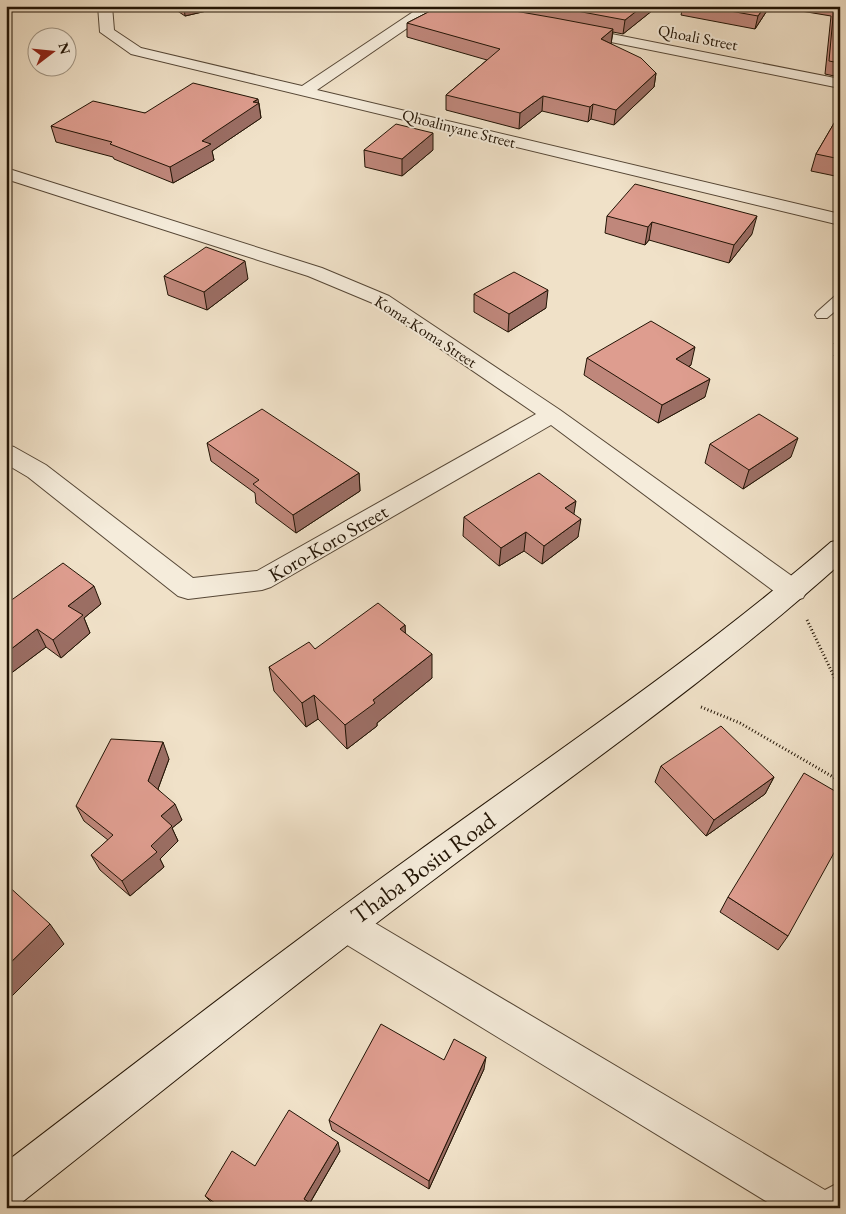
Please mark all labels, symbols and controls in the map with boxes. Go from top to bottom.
street label: Qhoali Street [656,19,739,55]
north arrow [28,28,78,78]
text: N [54,40,75,57]
street label: Qhoalinyane Street [400,104,518,153]
street label: Koma-Koma Street [371,290,481,372]
street label: Koro-Koro Street [264,498,393,588]
street label: Thaba Bosiu Road [344,804,502,931]

